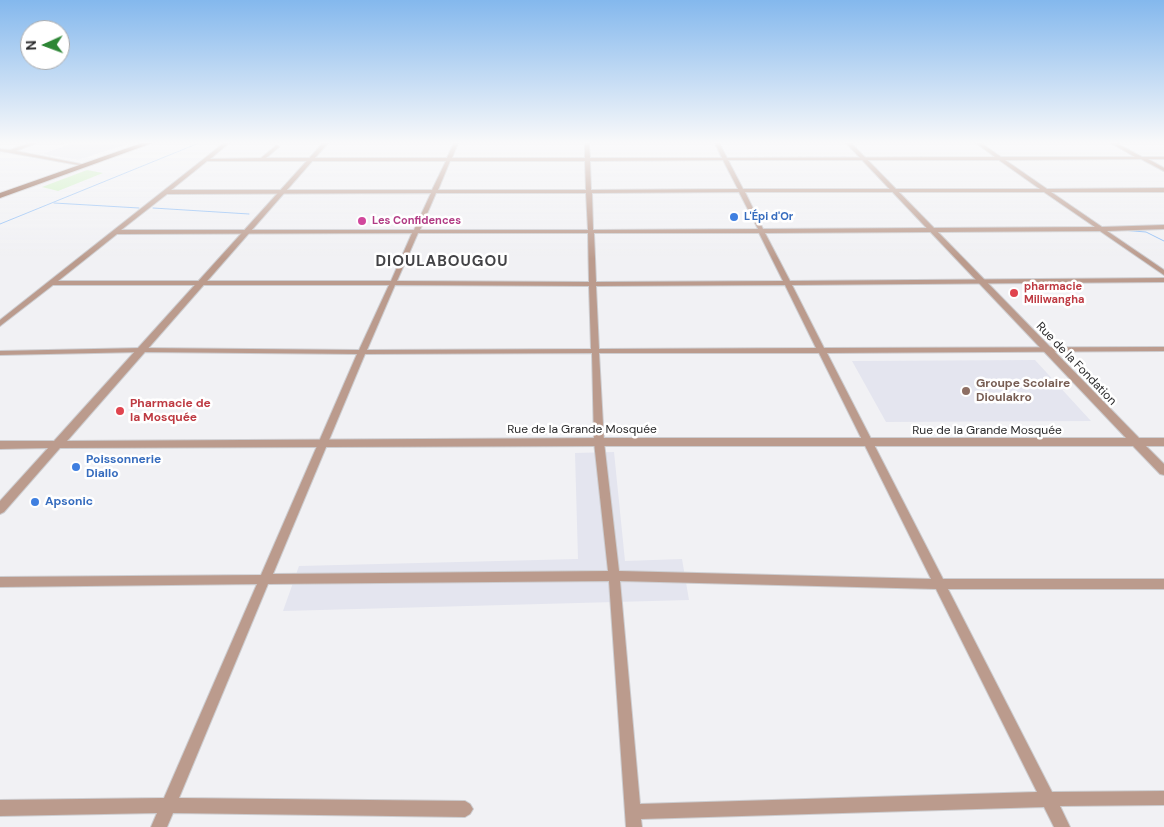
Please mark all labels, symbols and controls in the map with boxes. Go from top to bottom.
north arrow [20,20,70,70]
text: N [22,40,40,51]
place label: L'Épi d'Or [744,210,793,224]
marker: L'Épi d'Or [728,211,740,223]
place label: Les Confidences [372,214,461,228]
marker: Les Confidences [356,215,368,227]
district label: DIOULABOUGOU [374,253,510,271]
place label: pharmacie Miliwangha [1024,280,1084,306]
marker: pharmacie Miliwangha [1008,287,1020,299]
street label: Rue de la Fondation [1033,320,1119,408]
place label: Groupe Scolaire Dioulakro [976,377,1070,405]
marker: Groupe Scolaire Dioulakro [960,385,972,397]
place label: Pharmacie de la Mosquée [130,397,211,425]
marker: Pharmacie de la Mosquée [114,405,126,417]
street label: Rue de la Grande Mosquée [507,423,657,437]
street label: Rue de la Grande Mosquée [912,424,1062,438]
place label: Poissonnerie Diallo [86,453,161,481]
marker: Poissonnerie Diallo [70,461,82,473]
place label: Apsonic [45,495,93,509]
marker: Apsonic [29,496,41,508]

